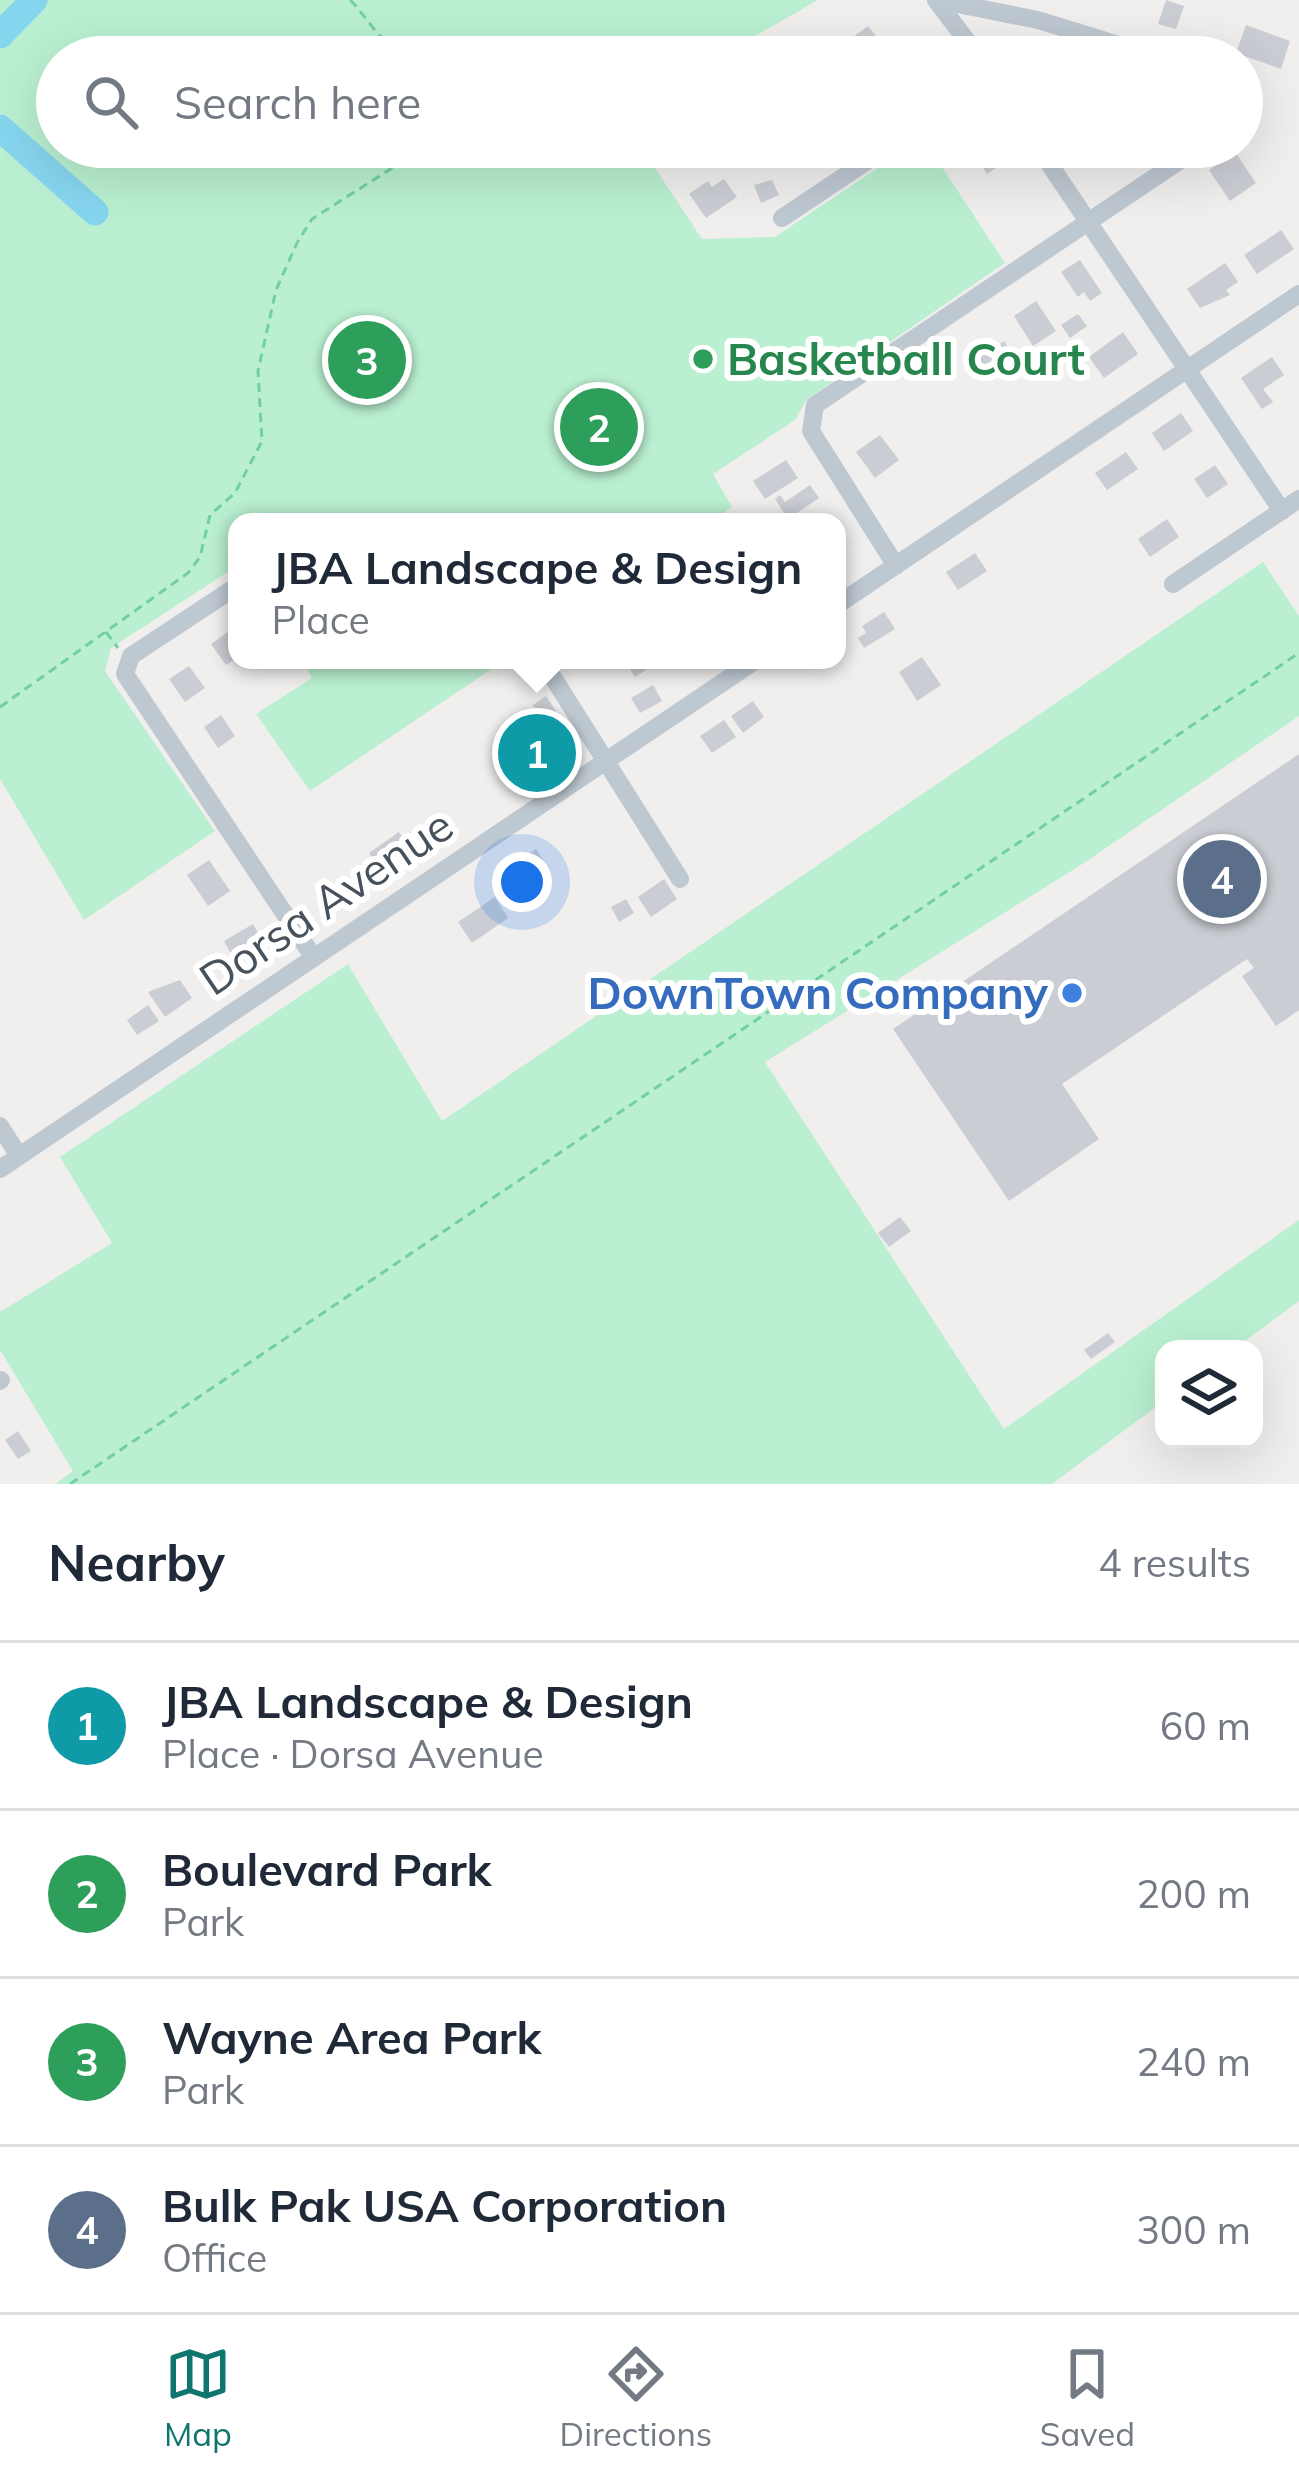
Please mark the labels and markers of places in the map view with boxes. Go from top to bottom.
pin: 3 [328,315,406,405]
place label: Basketball Court [727,330,1085,386]
marker: Basketball Court [690,346,716,372]
pin: 2 [560,382,638,472]
pin: 1 [498,708,576,798]
pin: 4 [1183,834,1261,924]
place label: DownTown Company [587,964,1049,1020]
marker: DownTown Company [1059,980,1085,1006]

